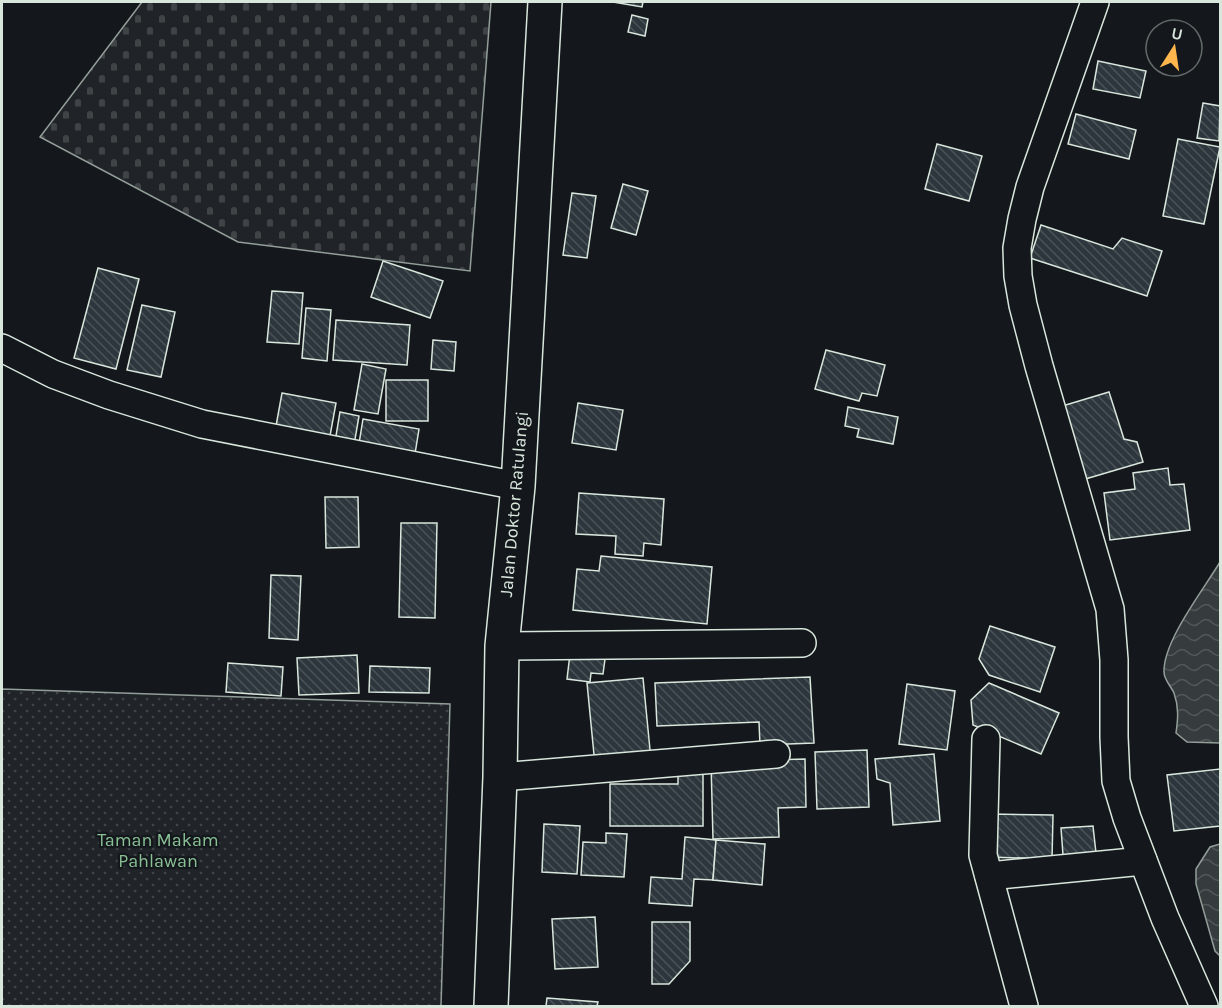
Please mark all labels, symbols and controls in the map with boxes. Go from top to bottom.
north arrow [1144,18,1204,78]
text: U [1170,23,1184,44]
street label: Jalan Doktor Ratulangi [495,410,533,598]
park label: Taman Makam Pahlawan [97,829,219,872]

